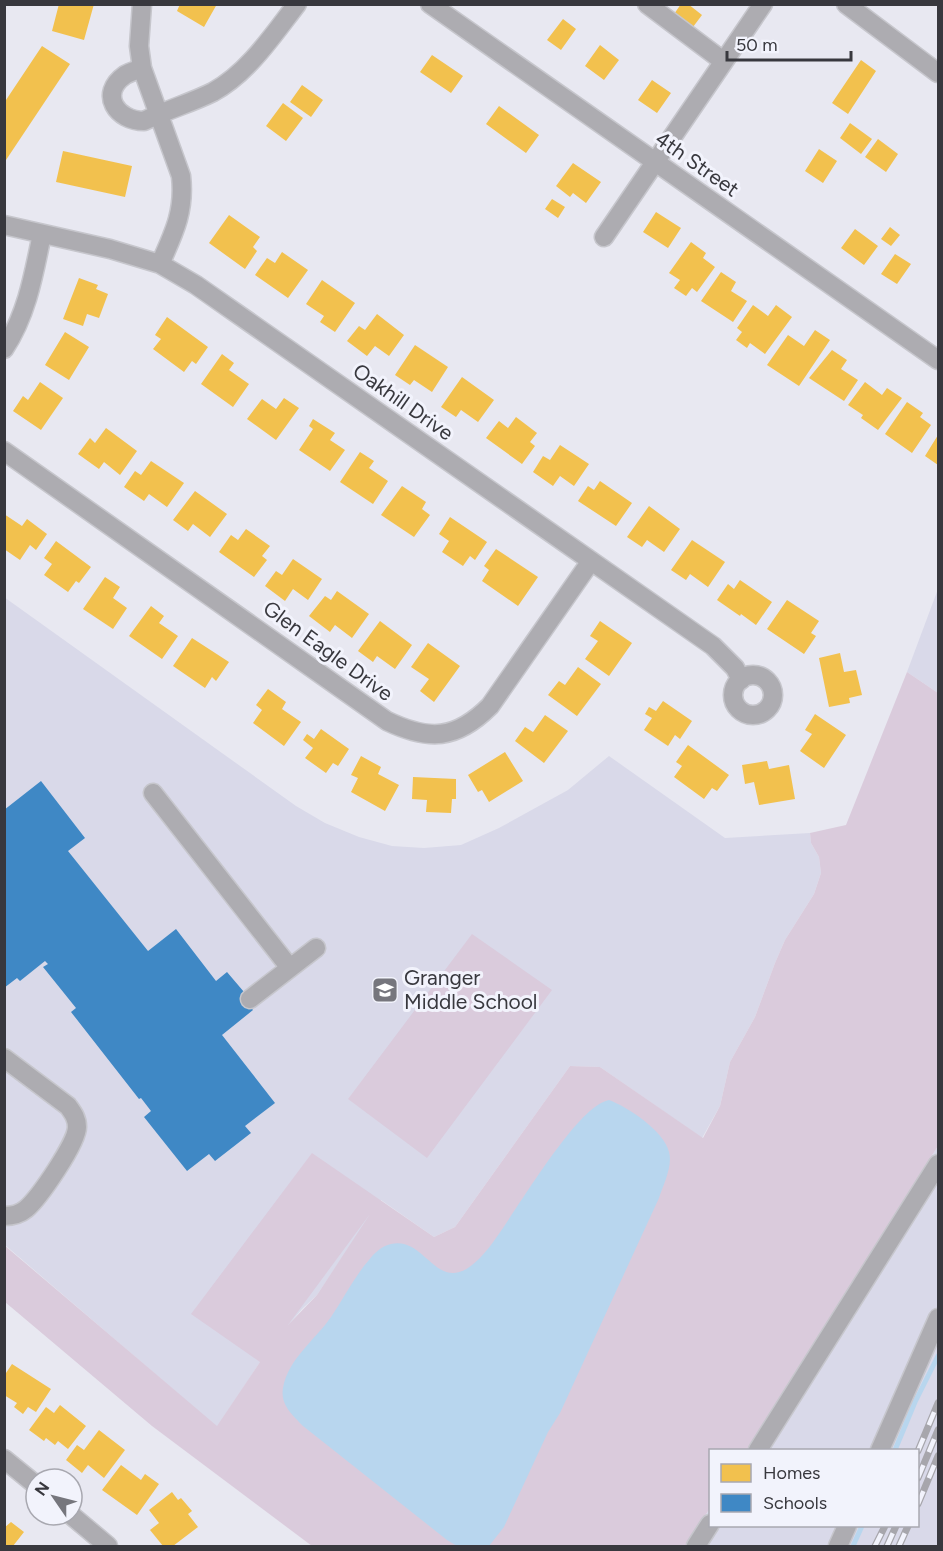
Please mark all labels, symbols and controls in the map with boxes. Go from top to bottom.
scale bar [727,24,852,62]
text: 50 m [736,34,778,56]
street label: 4th Street [651,126,744,202]
street label: Oakhill Drive [348,358,458,445]
street label: Glen Eagle Drive [259,595,398,706]
place label: Granger Middle School [404,965,537,1014]
school or university icon: Granger Middle School [370,975,400,1005]
legend [709,1449,919,1527]
text: Homes [763,1462,821,1484]
north arrow [24,1467,84,1527]
text: N [31,1478,53,1499]
text: Schools [763,1492,827,1514]

